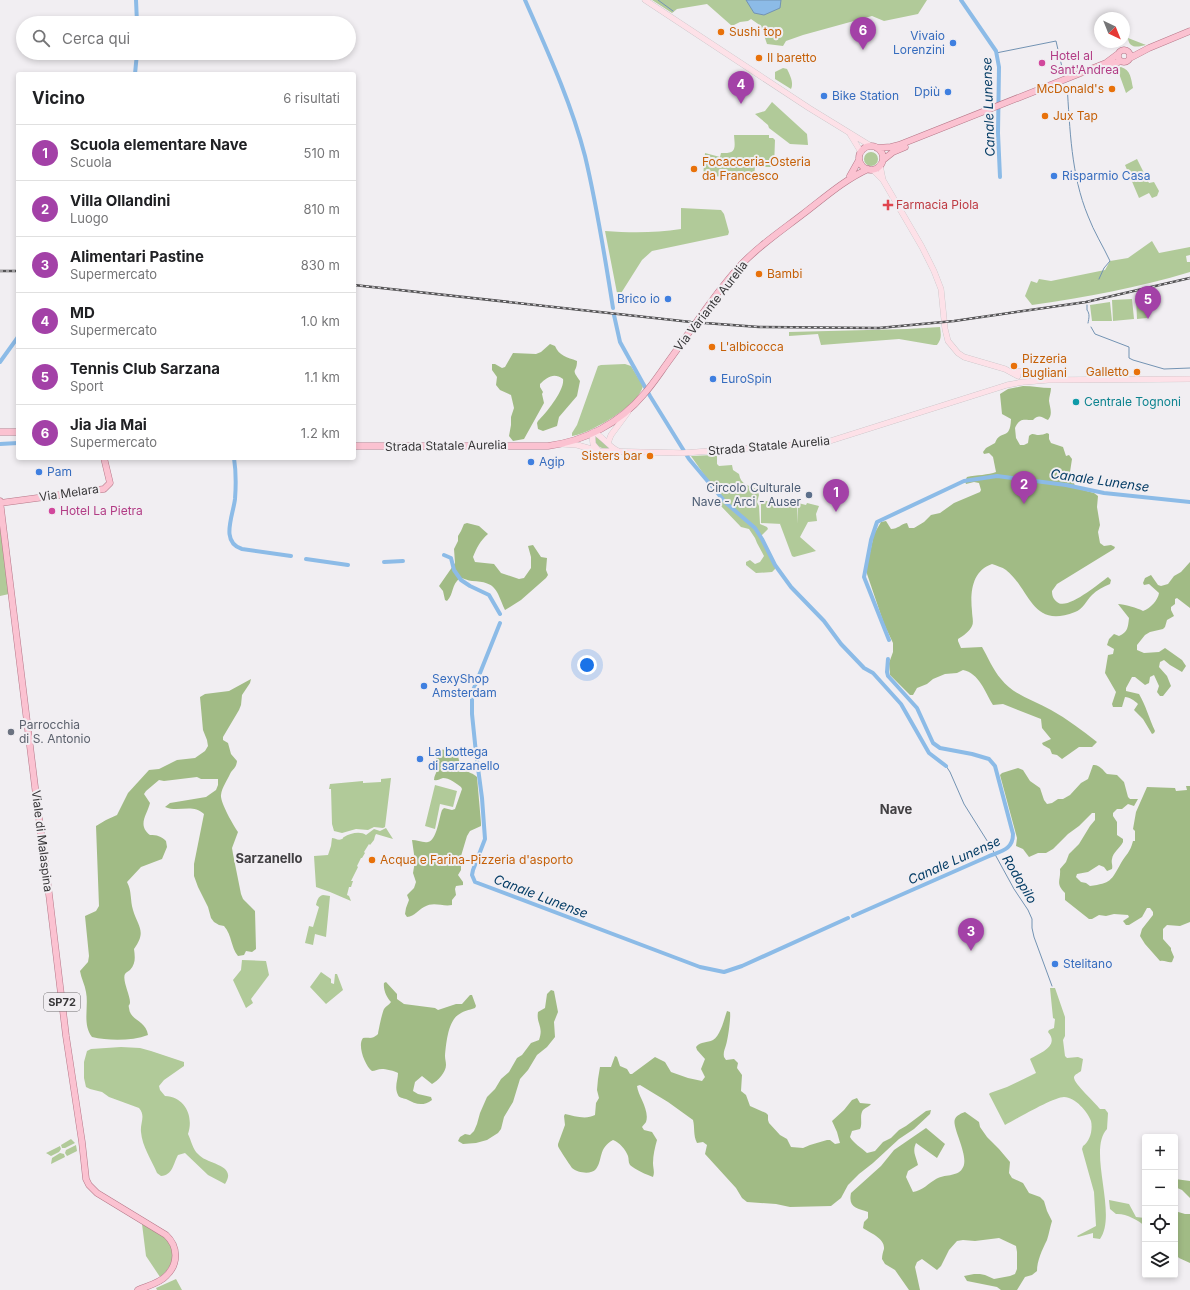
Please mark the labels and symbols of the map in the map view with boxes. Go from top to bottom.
north arrow [1094,12,1130,48]
pin: 6 [850,17,876,50]
place label: Sushi top [729,24,782,39]
marker: Sushi top [716,27,726,37]
place label: Vivaio Lorenzini [893,28,945,57]
marker: Vivaio Lorenzini [948,38,958,48]
place label: Hotel al Sant'Andrea [1050,48,1119,77]
place label: Il baretto [767,50,817,65]
marker: Il baretto [754,53,764,63]
water label: Canale Lunense [978,57,998,157]
marker: Hotel al Sant'Andrea [1037,58,1047,68]
pin: 4 [728,71,754,104]
place label: McDonald's [1036,81,1104,96]
place label: Dpiù [914,84,940,99]
marker: McDonald's [1107,84,1117,94]
marker: Dpiù [943,87,953,97]
place label: Bike Station [832,88,899,103]
marker: Bike Station [819,91,829,101]
place label: Jux Tap [1053,108,1098,123]
marker: Jux Tap [1040,111,1050,121]
place label: Focacceria-Osteria da Francesco [702,154,811,183]
marker: Focacceria-Osteria da Francesco [689,164,699,174]
place label: Risparmio Casa [1062,168,1150,183]
marker: Risparmio Casa [1049,171,1059,181]
place label: Farmacia Piola [896,197,979,212]
marker: Farmacia Piola [883,200,893,210]
street label: Via Variante Aurelia [671,258,751,354]
place label: Bambi [767,266,802,281]
marker: Bambi [754,269,764,279]
pin: 5 [1135,286,1161,319]
place label: Brico io [617,291,660,306]
marker: Brico io [663,294,673,304]
place label: L'albicocca [720,339,784,354]
marker: L'albicocca [707,342,717,352]
place label: Pizzeria Bugliani [1022,351,1067,380]
marker: Pizzeria Bugliani [1009,361,1019,371]
place label: Galletto [1086,364,1129,379]
marker: Galletto [1132,367,1142,377]
place label: EuroSpin [721,371,772,386]
marker: EuroSpin [708,374,718,384]
place label: Centrale Tognoni [1084,394,1181,409]
marker: Centrale Tognoni [1071,397,1081,407]
street label: Strada Statale Aurelia [708,433,830,458]
street label: Strada Statale Aurelia [385,437,507,454]
place label: Sisters bar [581,448,642,463]
marker: Sisters bar [645,451,655,461]
place label: Agip [539,454,565,469]
marker: Agip [526,457,536,467]
place label: Pam [47,464,72,479]
water label: Canale Lunense [1050,465,1150,495]
marker: Pam [34,467,44,477]
pin: 2 [1011,471,1037,504]
pin: 1 [823,479,849,512]
place label: Circolo Culturale Nave - Arci - Auser [692,480,801,509]
street label: Via Melara [38,481,100,504]
marker: Circolo Culturale Nave - Arci - Auser [804,490,814,500]
place label: Hotel La Pietra [60,503,143,518]
marker: Hotel La Pietra [47,506,57,516]
your location [577,655,597,675]
place label: SexyShop Amsterdam [432,671,497,700]
marker: SexyShop Amsterdam [419,681,429,691]
place label: Parrocchia di S. Antonio [19,717,91,746]
marker: Parrocchia di S. Antonio [6,727,16,737]
place label: La bottega di sarzanello [428,744,500,773]
marker: La bottega di sarzanello [415,754,425,764]
street label: Viale di Malaspina [29,789,56,893]
district label: Nave [880,801,913,817]
water label: Canale Lunense [905,832,1003,888]
district label: Sarzanello [235,850,303,866]
place label: Acqua e Farina-Pizzeria d'asporto [380,852,573,867]
water label: Rodopilo [999,852,1041,906]
marker: Acqua e Farina-Pizzeria d'asporto [367,855,377,865]
water label: Canale Lunense [492,871,590,921]
pin: 3 [958,918,984,951]
place label: Stelitano [1063,956,1112,971]
marker: Stelitano [1050,959,1060,969]
road number: SP72 [44,993,80,1011]

